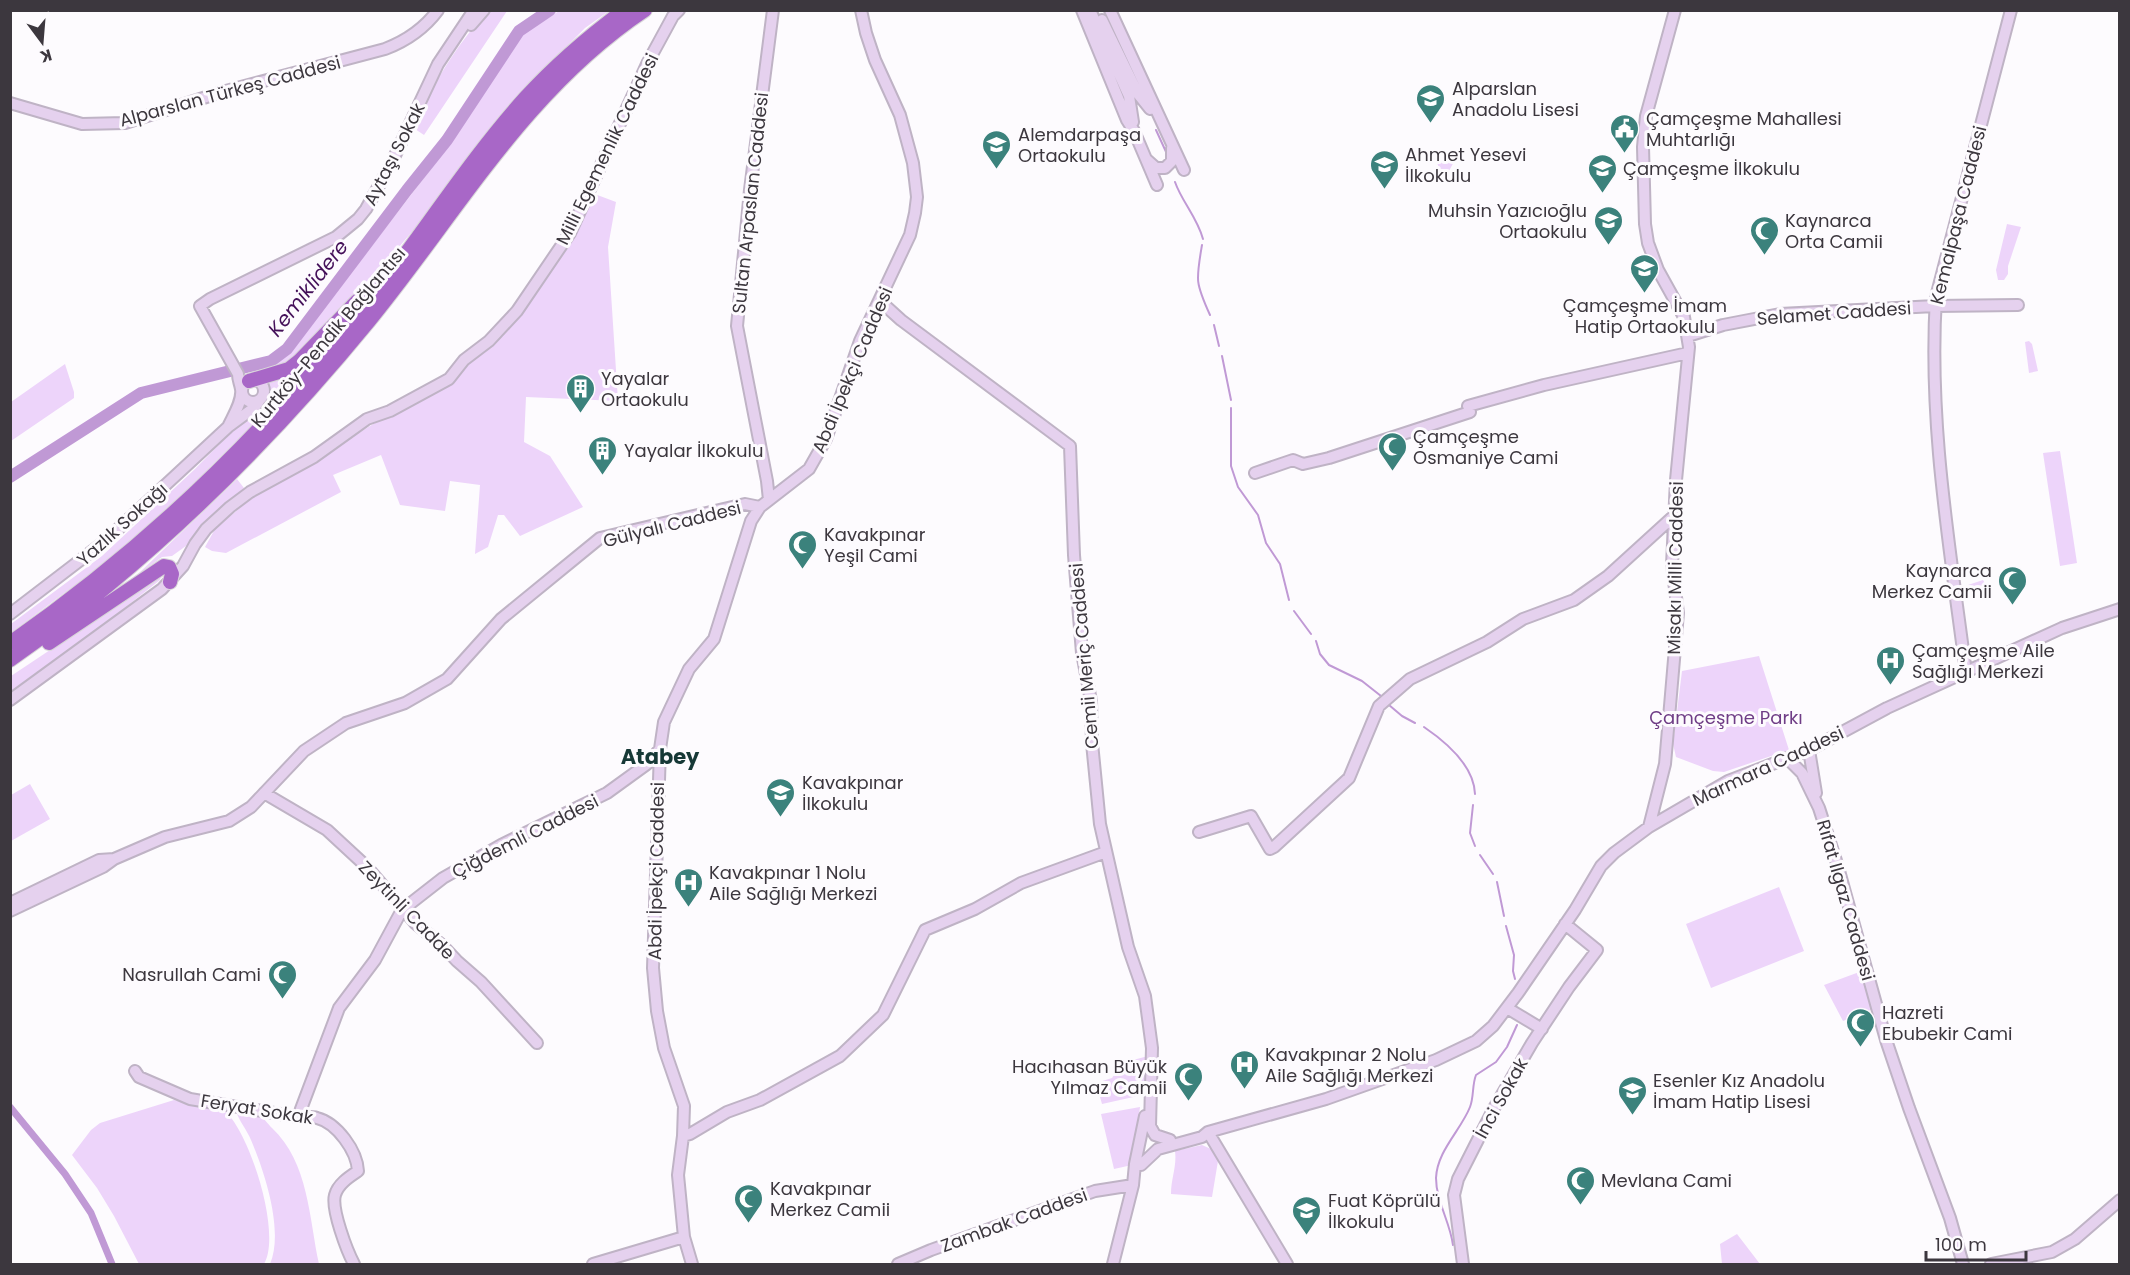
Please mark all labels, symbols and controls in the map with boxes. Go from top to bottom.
north arrow [12,12,72,72]
text: K [37,43,55,69]
street label: Alparslan Türkeş Caddesi [117,49,343,133]
street label: Milli Egemenlik Caddesi [550,49,664,249]
place label: Alparslan Anadolu Lisesi [1452,76,1579,122]
school or university icon: Alparslan Anadolu Lisesi [1415,82,1447,124]
street label: Sultan Arpaslan Caddesi [726,91,774,315]
street label: Aytaşı Sokak [357,98,431,210]
place label: Çamçeşme Mahallesi Muhtarlığı [1646,106,1842,152]
public building icon: Çamçeşme Mahallesi Muhtarlığı [1609,112,1641,154]
place label: Alemdarpaşa Ortaokulu [1018,122,1141,168]
street label: Kemalpaşa Caddesi [1924,123,1992,307]
school or university icon: Alemdarpaşa Ortaokulu [981,128,1013,170]
place label: Ahmet Yesevi İlkokulu [1405,142,1526,188]
school or university icon: Ahmet Yesevi İlkokulu [1368,148,1400,190]
school or university icon: Çamçeşme İlkokulu [1586,152,1618,194]
place label: Çamçeşme İlkokulu [1623,156,1800,181]
place label: Muhsin Yazıcıoğlu Ortaokulu [1428,198,1587,244]
school or university icon: Muhsin Yazıcıoğlu Ortaokulu [1592,204,1624,246]
place label: Kaynarca Orta Camii [1785,208,1883,254]
mosque icon: Kaynarca Orta Camii [1748,214,1780,256]
water label: Kemiklidere [261,234,355,342]
street label: Kurtköy-Pendik Bağlantısı [245,241,411,433]
school or university icon: Çamçeşme İmam Hatip Ortaokulu [1629,252,1661,294]
street label: Abdi İpekçi Caddesi [806,283,898,457]
place label: Çamçeşme İmam Hatip Ortaokulu [1563,293,1727,339]
street label: Selamet Caddesi [1756,295,1912,331]
place label: Yayalar Ortaokulu [601,366,689,412]
building icon: Yayalar Ortaokulu [564,372,596,414]
place label: Çamçeşme Osmaniye Cami [1413,424,1558,470]
mosque icon: Çamçeşme Osmaniye Cami [1376,430,1408,472]
building icon: Yayalar İlkokulu [587,434,619,476]
place label: Yayalar İlkokulu [624,438,763,463]
street label: Yazlık Sokağı [71,477,173,571]
street label: Misakı Milli Caddesi [1661,481,1689,655]
street label: Gülyalı Caddesi [600,495,744,553]
place label: Kavakpınar Yeşil Cami [824,522,926,568]
mosque icon: Kavakpınar Yeşil Cami [787,528,819,570]
place label: Kaynarca Merkez Camii [1872,558,1992,604]
street label: Cemii Meriç Caddesi [1063,562,1105,750]
mosque icon: Kaynarca Merkez Camii [1997,564,2029,606]
place label: Çamçeşme Aile Sağlığı Merkezi [1912,638,2055,684]
hospital icon: Çamçeşme Aile Sağlığı Merkezi [1875,644,1907,686]
park label: Çamçeşme Parkı [1649,705,1803,730]
street label: Marmara Caddesi [1688,720,1848,812]
district label: Atabey [621,742,700,771]
place label: Kavakpınar İlkokulu [802,770,904,816]
school or university icon: Kavakpınar İlkokulu [765,776,797,818]
street label: Abdi İpekçi Caddesi [642,782,670,960]
street label: Çiğdemli Caddesi [447,788,603,884]
street label: Rıfat Ilgaz Caddesi [1811,817,1881,983]
street label: Zeytinli Cadde [353,855,461,965]
place label: Kavakpınar 1 Nolu Aile Sağlığı Merkezi [709,860,878,906]
hospital icon: Kavakpınar 1 Nolu Aile Sağlığı Merkezi [672,866,704,908]
mosque icon: Nasrullah Cami [266,958,298,1000]
place label: Nasrullah Cami [122,962,261,987]
place label: Hazreti Ebubekir Cami [1882,1000,2013,1046]
mosque icon: Hazreti Ebubekir Cami [1845,1006,1877,1048]
place label: Kavakpınar 2 Nolu Aile Sağlığı Merkezi [1265,1042,1434,1088]
hospital icon: Kavakpınar 2 Nolu Aile Sağlığı Merkezi [1228,1048,1260,1090]
street label: İnci Sokak [1469,1052,1534,1143]
place label: Hacıhasan Büyük Yılmaz Camii [1012,1054,1168,1100]
mosque icon: Hacıhasan Büyük Yılmaz Camii [1172,1060,1204,1102]
place label: Esenler Kız Anadolu İmam Hatip Lisesi [1653,1068,1825,1114]
school or university icon: Esenler Kız Anadolu İmam Hatip Lisesi [1616,1074,1648,1116]
street label: Feryat Sokak [199,1088,316,1130]
mosque icon: Mevlana Cami [1564,1164,1596,1206]
place label: Mevlana Cami [1601,1168,1732,1193]
place label: Kavakpınar Merkez Camii [770,1176,890,1222]
mosque icon: Kavakpınar Merkez Camii [733,1182,765,1224]
street label: Zambak Caddesi [937,1182,1091,1258]
place label: Fuat Köprülü İlkokulu [1328,1188,1441,1234]
school or university icon: Fuat Köprülü İlkokulu [1291,1194,1323,1236]
scale bar [1926,1224,2026,1262]
text: 100 m [1935,1232,1987,1257]

